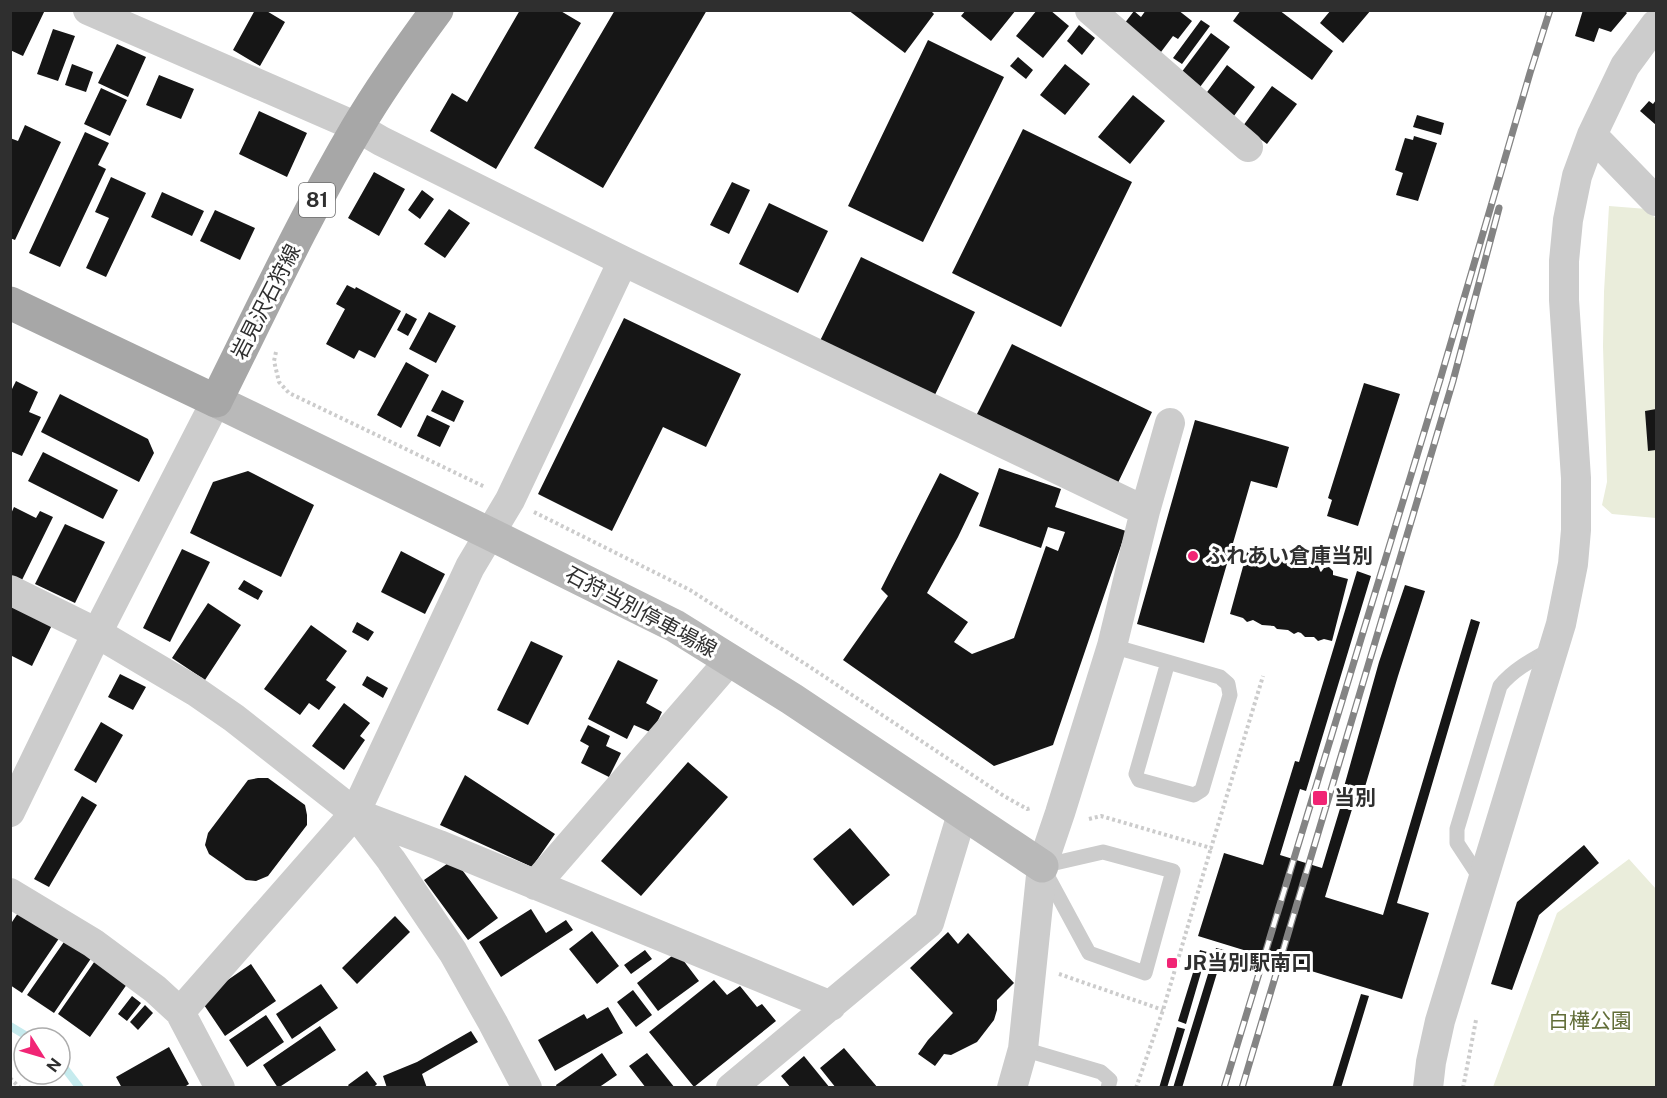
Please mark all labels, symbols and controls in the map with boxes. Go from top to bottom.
road number: 81 [299,183,335,217]
street label: 岩見沢石狩線 [226,240,305,364]
place label: ふれあい倉庫当別 [1205,543,1373,568]
marker: ふれあい倉庫当別 [1186,549,1200,563]
street label: 石狩当別停車場線 [561,561,721,662]
place label: 当別 [1334,785,1376,810]
marker: 当別 [1311,789,1329,807]
place label: JR当別駅南口 [1184,950,1312,975]
marker: JR当別駅南口 [1165,956,1179,970]
park label: 白樺公園 [1548,1008,1632,1033]
north arrow [12,1026,72,1086]
text: N [42,1054,65,1075]

